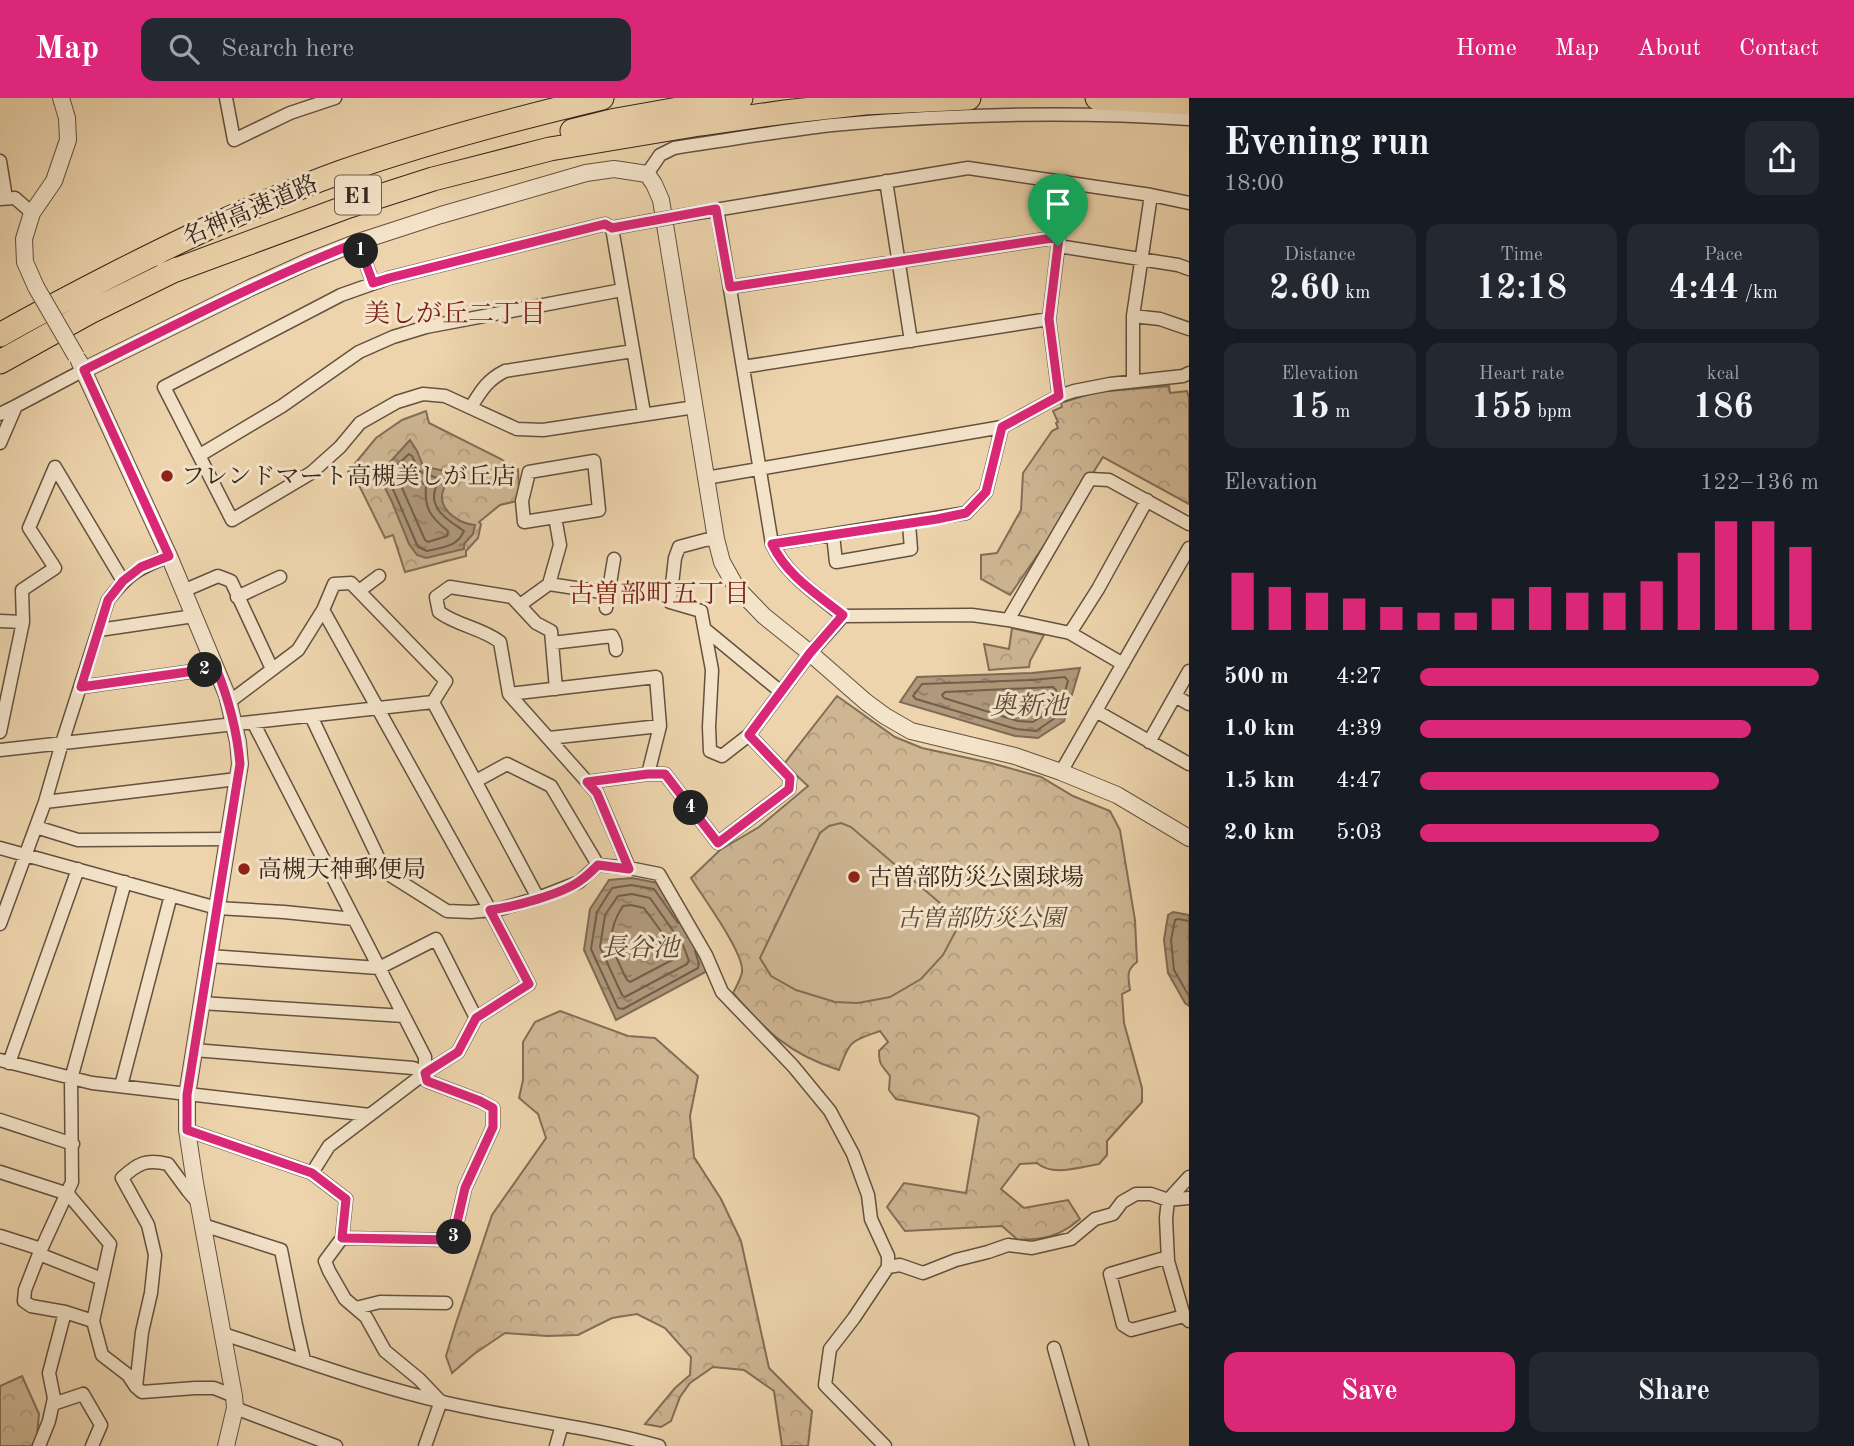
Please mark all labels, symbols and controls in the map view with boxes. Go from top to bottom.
search box [141,18,631,81]
icon: search [165,30,203,68]
text: Map [35,33,99,66]
text: Search here [221,36,354,62]
text: Home [1456,37,1517,61]
text: Map [1555,37,1599,61]
text: About [1637,37,1701,61]
text: Contact [1739,37,1819,61]
button: share [1745,121,1819,195]
text: Evening run [1224,125,1430,163]
street label: 名神高速道路 [179,170,322,251]
text: 18:00 [1224,172,1284,195]
pin [1028,174,1088,246]
road number: E1 [335,176,381,214]
icon: arrive [1039,185,1077,223]
pin: 1 [344,234,378,268]
text: 1 [355,241,366,260]
text: Distance [1284,246,1356,265]
text: Time [1500,246,1543,265]
text: Pace [1704,246,1742,265]
text: 2.60 [1269,271,1340,306]
text: 12:18 [1476,271,1567,306]
text: 4:44 [1668,271,1739,306]
text: km [1340,284,1370,303]
text: /km [1739,284,1778,303]
district label: 美しが丘二丁目 [364,300,546,328]
text: Elevation [1281,365,1358,384]
text: Heart rate [1479,365,1564,384]
text: kcal [1707,365,1740,384]
text: 15 [1289,390,1330,425]
text: 155 [1471,390,1532,425]
text: 186 [1693,390,1754,425]
text: m [1330,403,1350,422]
text: bpm [1532,403,1572,422]
place label: フレンドマート高槻美しが丘店 [181,463,515,490]
marker: フレンドマート高槻美しが丘店 [159,468,175,484]
text: Elevation [1224,471,1318,494]
text: 122–136 m [1700,471,1819,494]
district label: 古曽部町五丁目 [568,580,750,608]
pin: 2 [188,652,222,688]
text: 2 [199,660,210,679]
text: 500 m [1224,665,1289,688]
text: 4:27 [1336,665,1382,688]
water label: 奥新池 [990,691,1071,720]
text: 1.0 km [1224,717,1295,740]
text: 4:39 [1336,717,1382,740]
text: 1.5 km [1224,769,1295,792]
text: 4:47 [1336,769,1382,792]
pin: 4 [674,790,708,826]
text: 4 [685,798,696,817]
text: 2.0 km [1224,821,1295,844]
text: 5:03 [1336,821,1382,844]
place label: 高槻天神郵便局 [258,856,426,883]
marker: 高槻天神郵便局 [236,861,252,877]
place label: 古曽部防災公園球場 [868,864,1084,891]
marker: 古曽部防災公園球場 [846,869,862,885]
park label: 古曽部防災公園 [897,905,1069,932]
water label: 長谷池 [601,934,682,962]
pin: 3 [436,1220,472,1254]
text: 3 [448,1227,459,1246]
button: Save [1224,1352,1515,1432]
button: Share [1529,1352,1819,1432]

